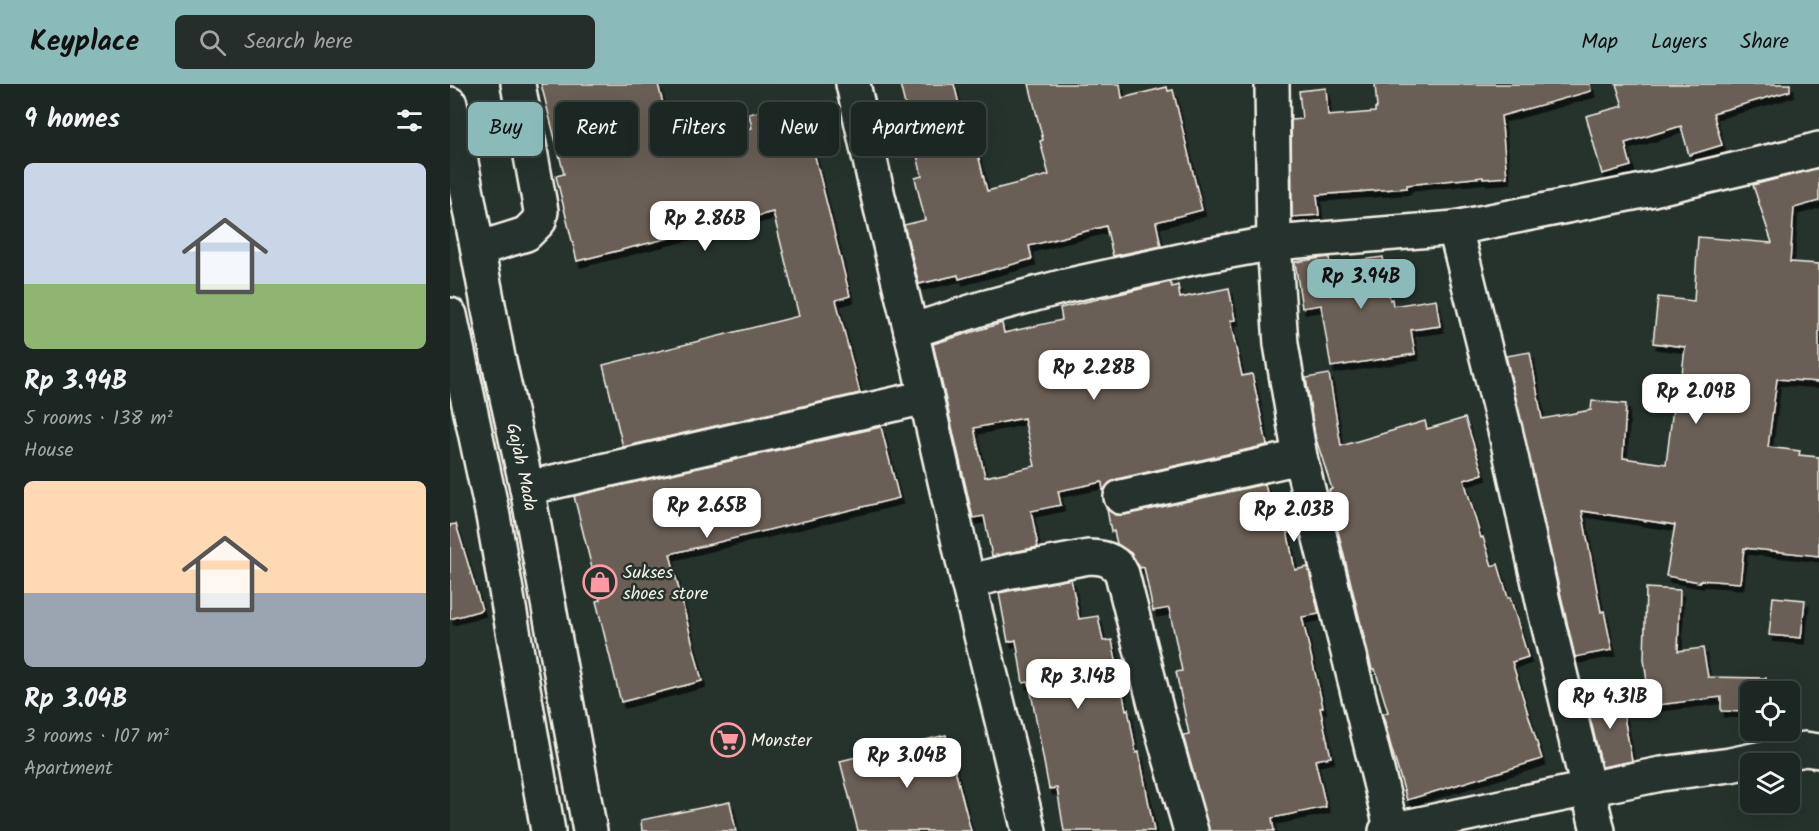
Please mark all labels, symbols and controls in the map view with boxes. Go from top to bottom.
search box [175,15,595,69]
text: Keyplace [30,20,139,65]
text: Search here [244,25,353,60]
icon: search [196,26,229,59]
text: Map [1581,26,1618,59]
text: Layers [1651,26,1707,59]
text: Share [1740,26,1789,59]
text: 9 homes [24,99,120,141]
chip: Buy [468,102,543,156]
chip: Rent [555,102,638,156]
chip: Filters [650,102,747,156]
chip: New [759,102,839,156]
chip: Apartment [851,102,986,156]
icon: filters [393,104,426,137]
pin: Rp 2.86B [643,201,767,252]
icon: home [171,202,279,310]
text: Rp 2.86B [664,204,746,236]
pin: Rp 3.94B [1299,259,1423,310]
text: Rp 3.94B [1321,262,1401,294]
pin: Rp 2.28B [1032,350,1156,401]
text: Rp 2.28B [1053,353,1135,385]
text: Rp 3.94B [24,361,128,403]
pin: Rp 2.09B [1634,374,1758,425]
text: Rp 2.09B [1656,377,1736,409]
text: 5 rooms · 138 m² [24,403,173,435]
street label: Gajah Mada [497,420,544,514]
text: House [24,435,74,467]
pin: Rp 2.65B [645,488,769,539]
text: Rp 2.65B [667,491,747,523]
pin: Rp 2.03B [1232,492,1356,543]
text: Rp 2.03B [1254,495,1334,527]
icon: home [171,520,279,628]
place label: Sukses shoes store [623,559,708,609]
shop icon: Sukses shoes store [582,564,618,600]
pin: Rp 3.14B [1016,659,1140,710]
text: Rp 3.14B [1040,662,1116,694]
text: Rp 3.04B [24,679,128,721]
pin: Rp 4.31B [1548,679,1672,730]
map controls [1740,681,1800,813]
button: locate [1740,681,1800,741]
text: Rp 4.31B [1572,682,1648,714]
text: 3 rooms · 107 m² [24,721,169,753]
supermarket icon: Monster [710,722,746,758]
place label: Monster [751,727,813,756]
pin: Rp 3.04B [845,738,969,789]
text: Rp 3.04B [867,741,947,773]
text: Apartment [24,753,113,785]
button: layers [1740,753,1800,813]

